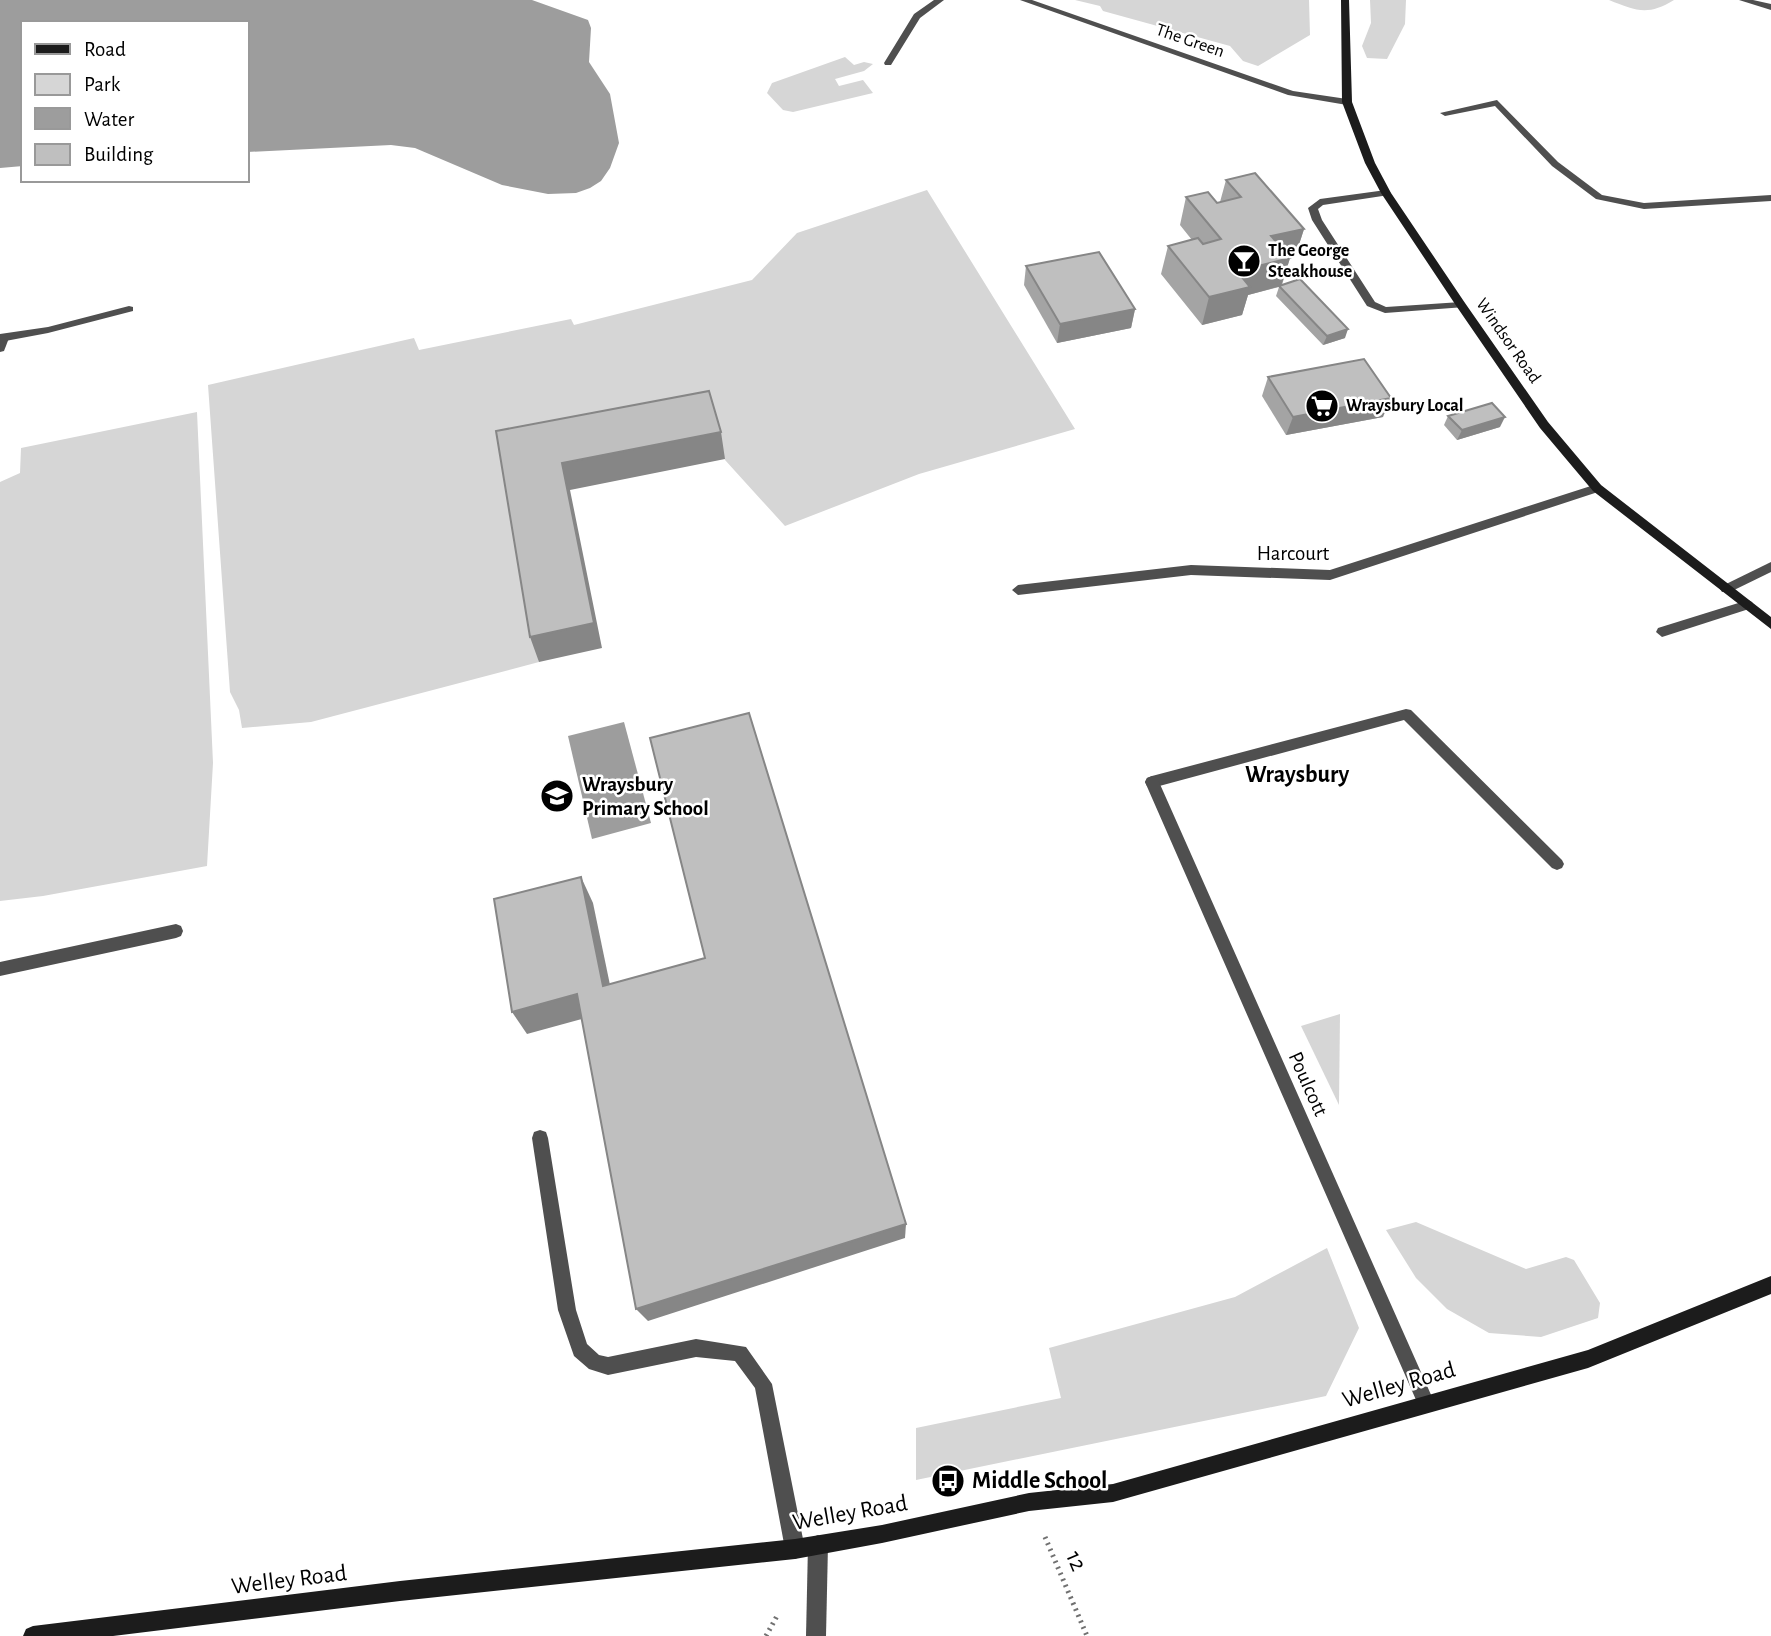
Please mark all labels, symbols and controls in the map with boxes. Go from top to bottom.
legend [21,21,248,182]
street label: The Green [1153,21,1227,61]
text: Road [84,39,126,60]
text: Park [84,74,121,95]
text: Water [84,109,134,130]
text: Building [84,144,154,165]
bar icon: The George Steakhouse [1225,242,1263,280]
place label: The George Steakhouse [1268,242,1352,281]
street label: Windsor Road [1472,295,1544,387]
supermarket icon: Wraysbury Local [1303,387,1341,425]
place label: Wraysbury Local [1346,397,1464,415]
street label: Harcourt [1257,543,1330,564]
district label: Wraysbury [1245,763,1349,787]
place label: Wraysbury Primary School [582,774,709,819]
school or university icon: Wraysbury Primary School [538,777,576,815]
street label: Poulcott [1285,1049,1332,1120]
street label: Welley Road [1340,1357,1458,1413]
bus stop icon: Middle School [929,1462,967,1500]
place label: Middle School [972,1469,1107,1493]
street label: Welley Road [791,1491,909,1535]
street label: 12 [1061,1547,1091,1575]
street label: Welley Road [230,1561,348,1599]

